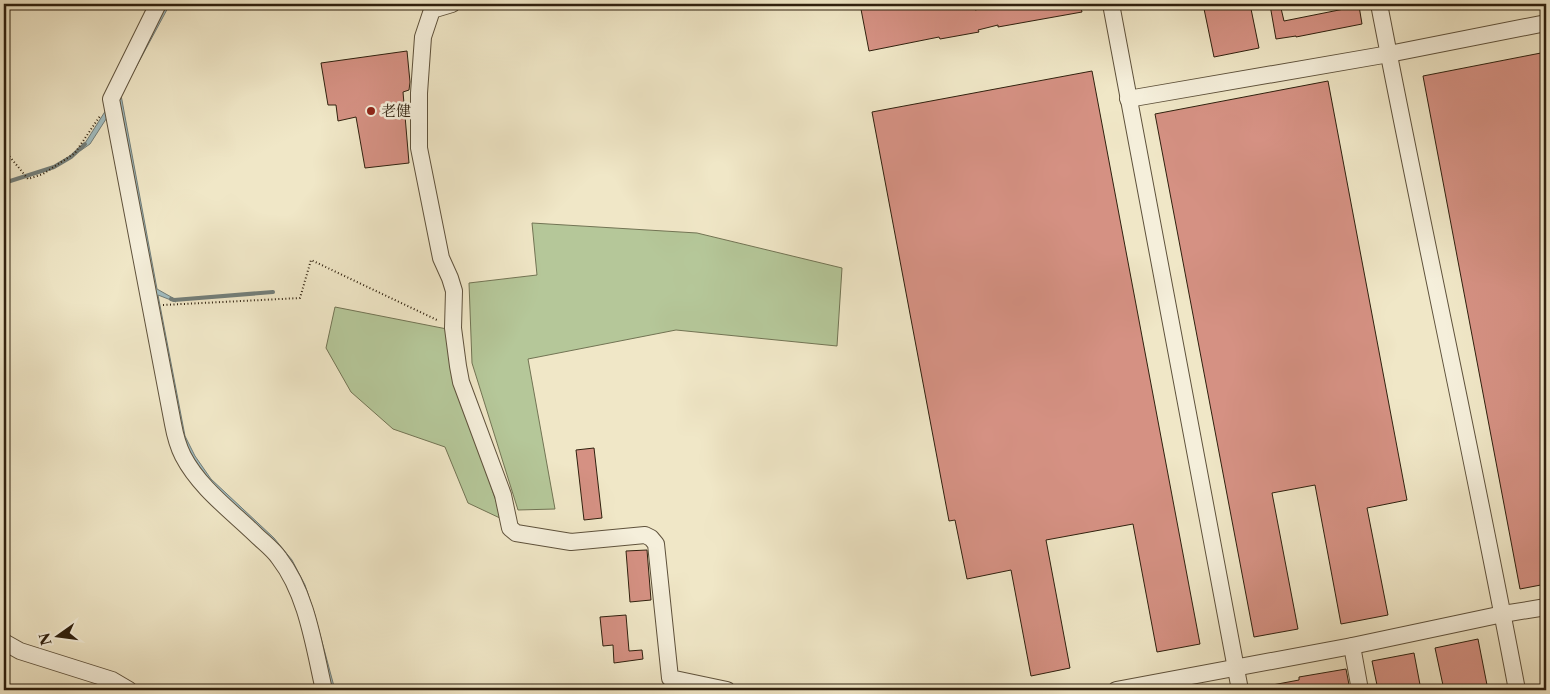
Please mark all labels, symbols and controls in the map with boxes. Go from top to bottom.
place label: 老健 [381,101,411,120]
marker: 老健 [365,105,377,117]
north arrow [32,612,82,662]
text: N [35,631,56,647]

